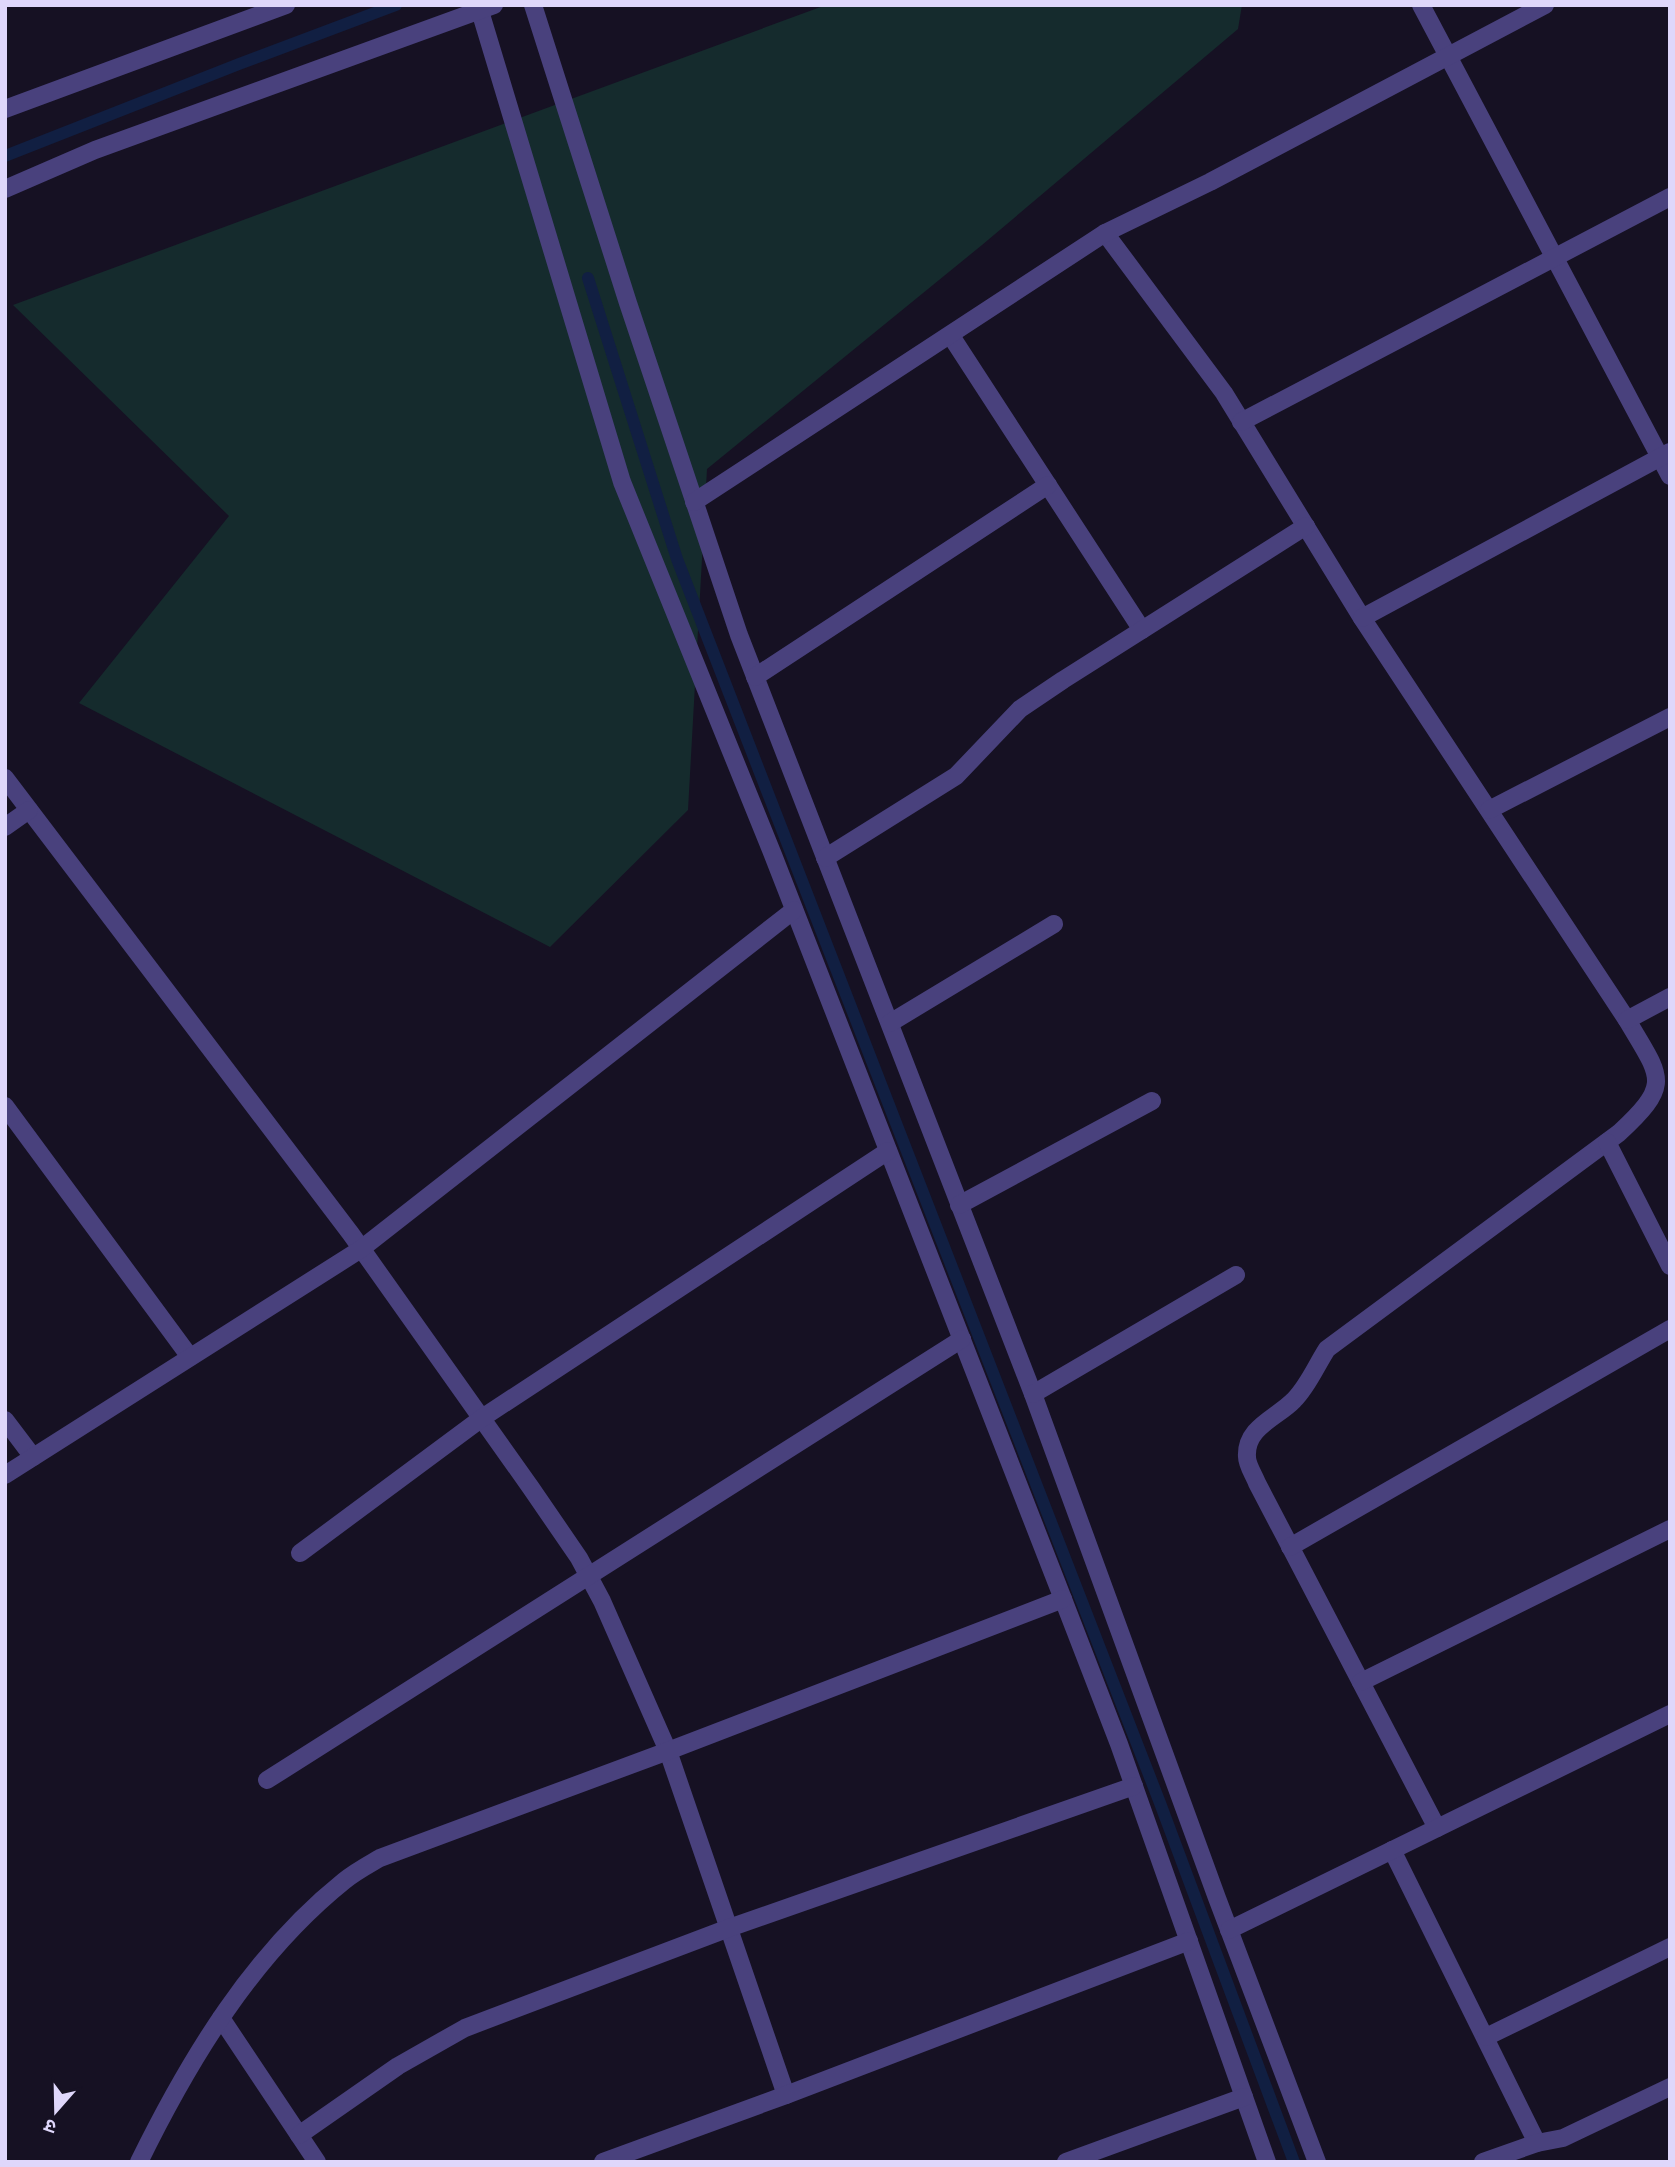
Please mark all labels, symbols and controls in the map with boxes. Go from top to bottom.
north arrow [21,2076,91,2146]
text: उ [40,2113,60,2139]

